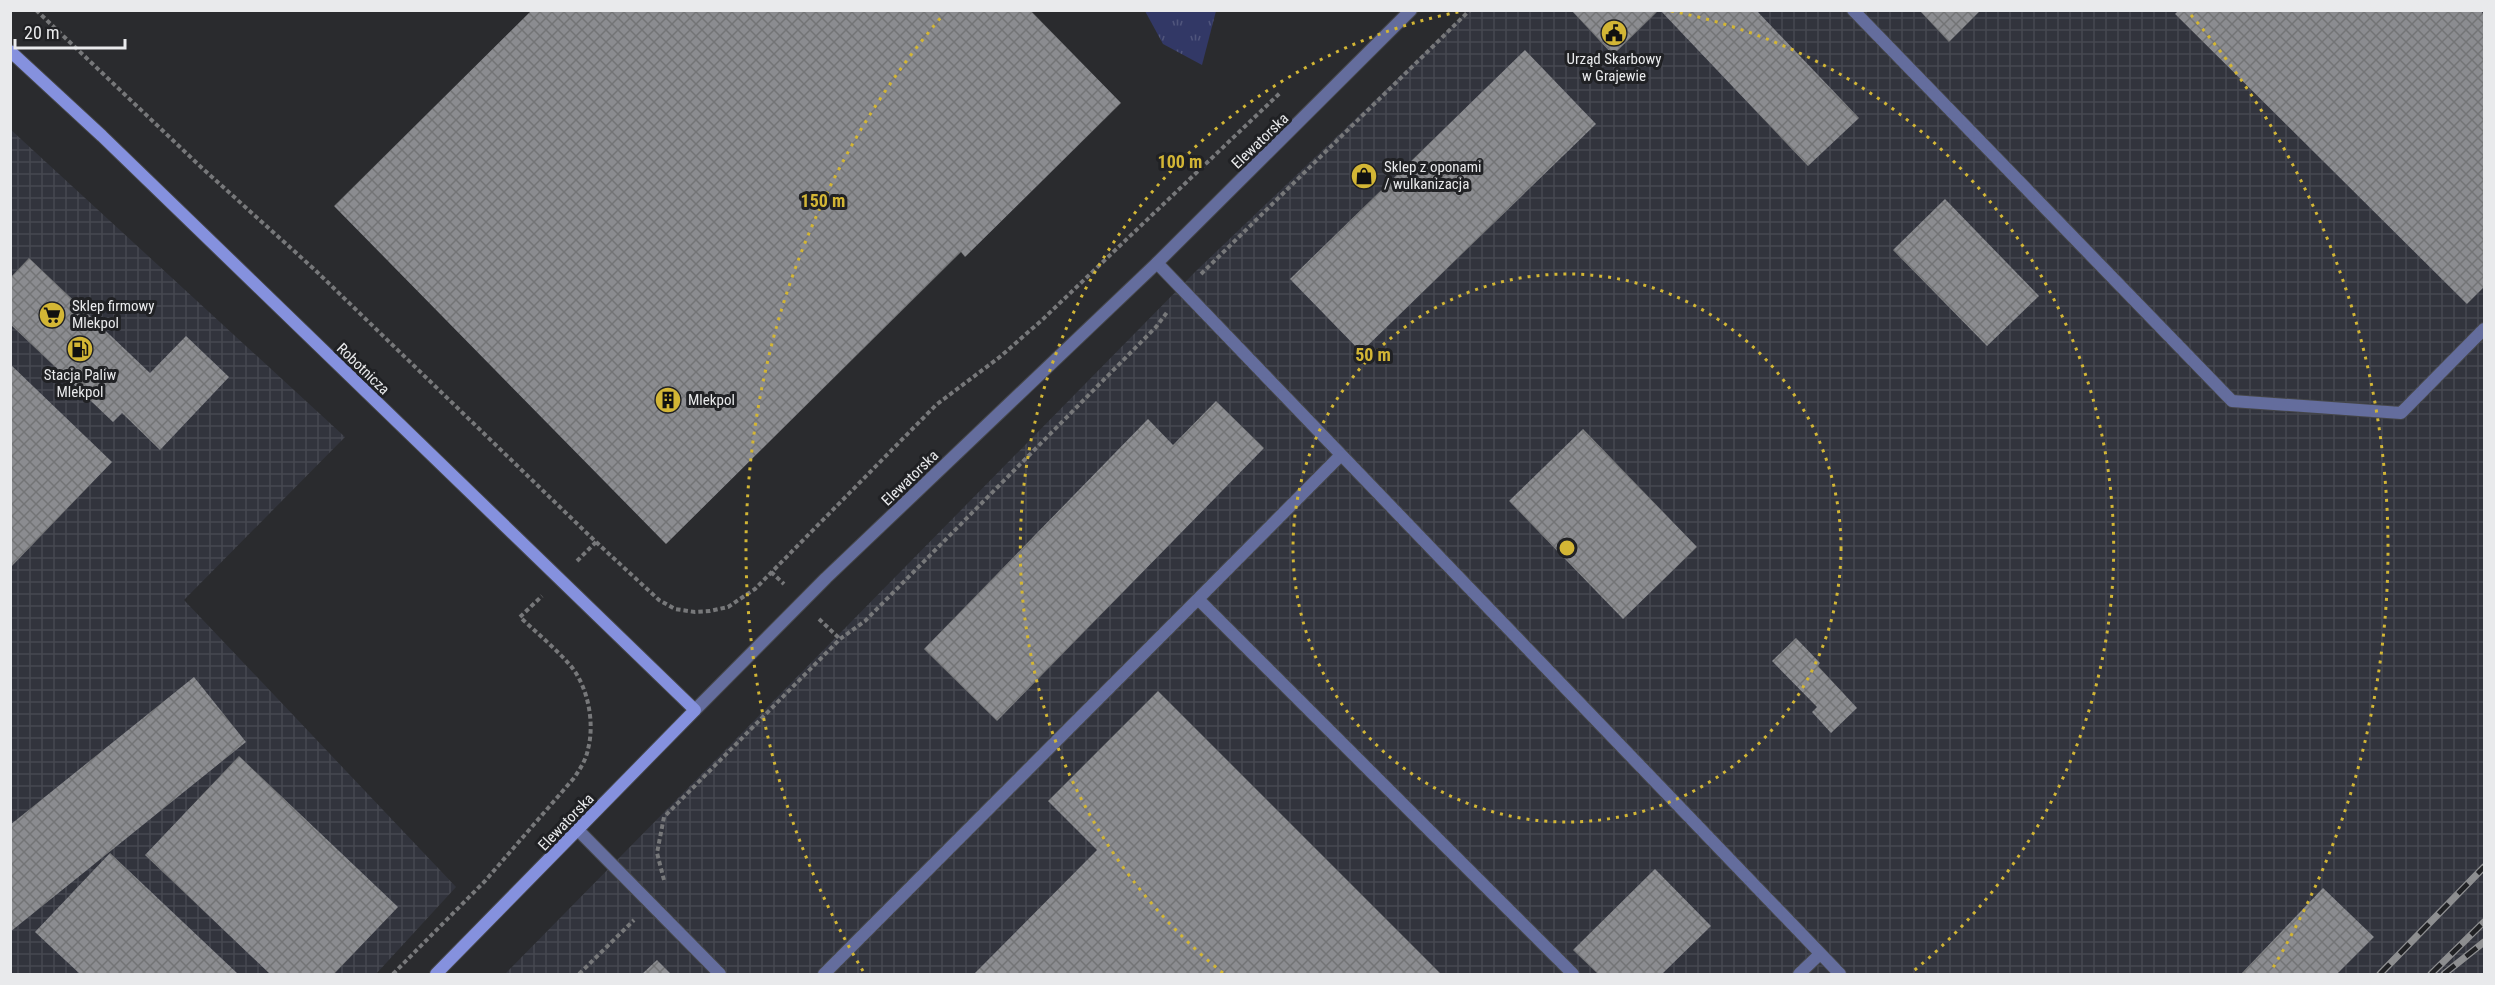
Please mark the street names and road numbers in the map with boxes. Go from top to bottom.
street label: Elewatorska [1228,110,1292,172]
street label: Robotnicza [333,340,393,398]
street label: Elewatorska [878,447,942,509]
street label: Elewatorska [535,790,597,854]

